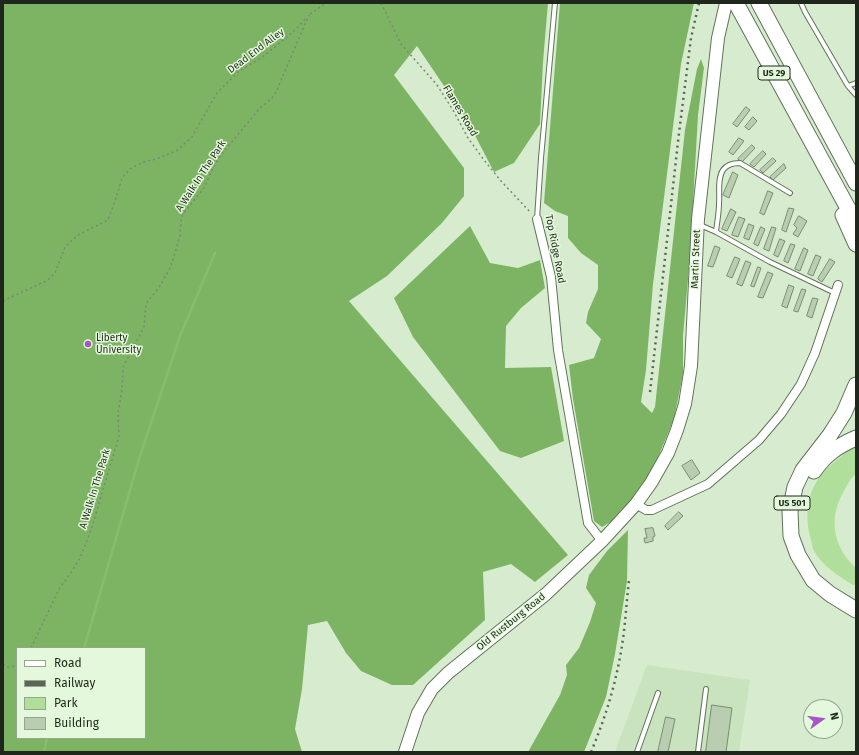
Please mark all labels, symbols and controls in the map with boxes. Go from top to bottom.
street label: Dead End Alley [225,26,287,76]
road number: US 29 [758,66,790,80]
street label: Flames Road [440,83,480,139]
street label: A Walk In The Park [173,138,229,214]
street label: Top Ridge Road [542,213,568,285]
street label: Martin Street [689,229,703,289]
place label: Liberty University [96,332,141,356]
marker: Liberty University [83,339,93,349]
street label: A Walk In The Park [77,448,113,530]
road number: US 501 [774,496,810,510]
street label: Old Rustburg Road [474,591,548,653]
legend [16,647,146,739]
text: Road [54,656,82,670]
text: Railway [54,676,95,690]
text: Park [54,696,78,710]
north arrow [803,699,843,739]
text: N [827,711,841,721]
text: Building [54,716,99,730]

